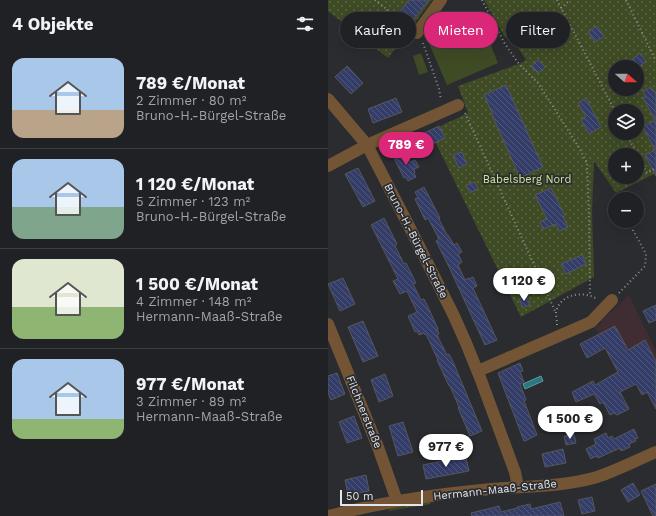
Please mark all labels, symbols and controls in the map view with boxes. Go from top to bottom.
chip: Kaufen [340,12,416,48]
chip: Mieten [424,12,498,48]
chip: Filter [506,12,570,48]
icon: filters [294,13,316,35]
text: 4 Objekte [12,14,94,34]
north arrow [608,60,644,96]
map controls [608,60,644,228]
text: 789 €/Monat [136,73,245,93]
icon: home [44,74,92,122]
text: 2 Zimmer · 80 m² [136,93,246,108]
button: layers [608,104,644,140]
text: Bruno-H.-Bürgel-Straße [136,108,286,123]
pin: 789 € [378,132,434,166]
text: 789 € [388,137,424,152]
button: + [608,148,644,184]
park label: Babelsberg Nord [483,173,571,186]
text: 1 120 €/Monat [136,174,254,194]
icon: home [44,175,92,223]
street label: Bruno-H.-Bürgel-Straße [381,181,451,301]
button: − [608,192,644,228]
text: 5 Zimmer · 123 m² [136,194,250,209]
text: Bruno-H.-Bürgel-Straße [136,209,286,224]
pin: 1 120 € [487,268,561,302]
text: 1 120 € [502,273,546,288]
text: 1 500 €/Monat [136,274,258,294]
icon: home [44,275,92,323]
text: 4 Zimmer · 148 m² [136,294,251,309]
text: Hermann-Maaß-Straße [136,309,283,324]
text: 977 €/Monat [136,374,244,394]
street label: Filchnerstraße [343,374,385,450]
icon: home [44,375,92,423]
text: 3 Zimmer · 89 m² [136,394,246,409]
pin: 1 500 € [533,406,607,440]
text: Hermann-Maaß-Straße [136,409,283,424]
text: 1 500 € [547,411,593,426]
pin: 977 € [418,434,474,468]
text: 977 € [428,439,464,454]
street label: Hermann-Maaß-Straße [433,477,557,503]
scale bar [340,488,423,507]
text: 50 m [346,490,373,503]

